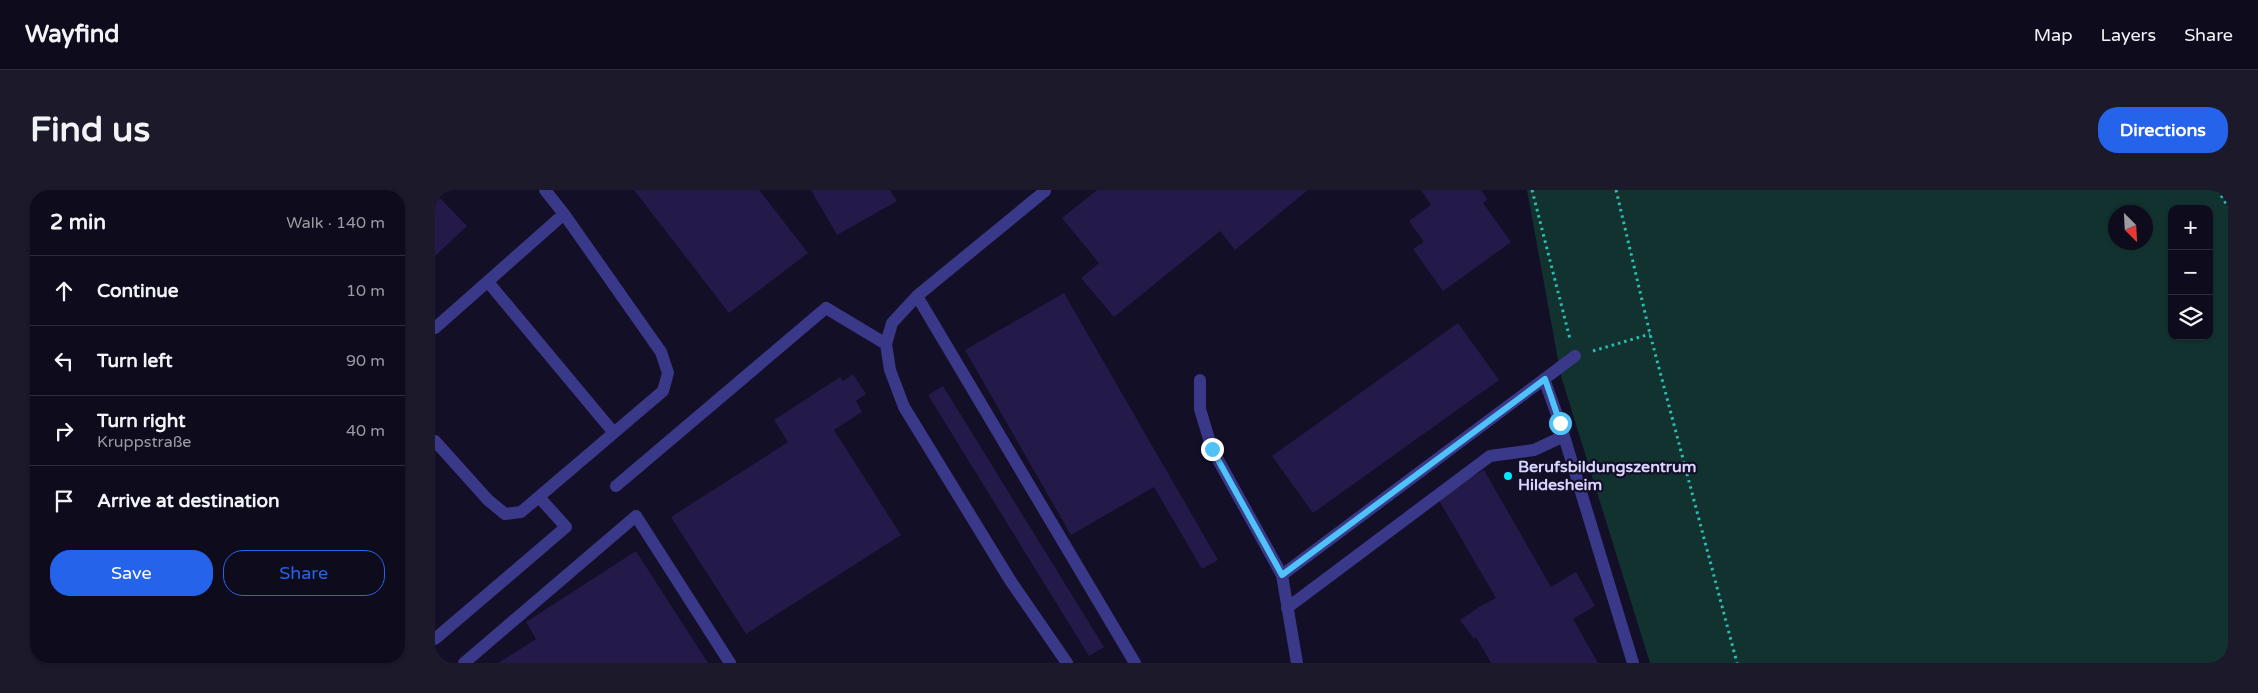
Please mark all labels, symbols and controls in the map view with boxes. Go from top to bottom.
text: Wayfind [25,20,120,49]
text: Map [2034,24,2073,46]
text: Layers [2101,24,2156,46]
text: Share [2184,24,2233,46]
button: Directions [2098,107,2228,153]
text: Find us [30,109,150,151]
north arrow [2108,205,2153,250]
map controls [2168,205,2213,340]
button: + [2168,205,2213,250]
text: 2 min [50,210,106,235]
text: Walk · 140 m [286,213,385,233]
button: − [2168,250,2213,295]
icon: ahead [50,277,78,305]
text: Continue [97,280,179,302]
text: 10 m [346,281,385,301]
button: layers [2168,295,2213,340]
icon: left [50,347,78,375]
text: Turn left [97,350,173,372]
text: 90 m [346,351,385,371]
text: Turn right [97,410,185,432]
route start [1549,412,1572,435]
icon: right [50,417,78,445]
text: 40 m [346,421,385,441]
text: Kruppstraße [97,432,191,452]
route end [1201,438,1224,461]
place label: Berufsbildungszentrum Hildesheim [1518,457,1696,495]
marker: Berufsbildungszentrum Hildesheim [1502,470,1514,482]
icon: arrive [50,487,78,515]
text: Arrive at destination [97,490,280,512]
button: Save [50,550,213,596]
button: Share [223,550,385,596]

